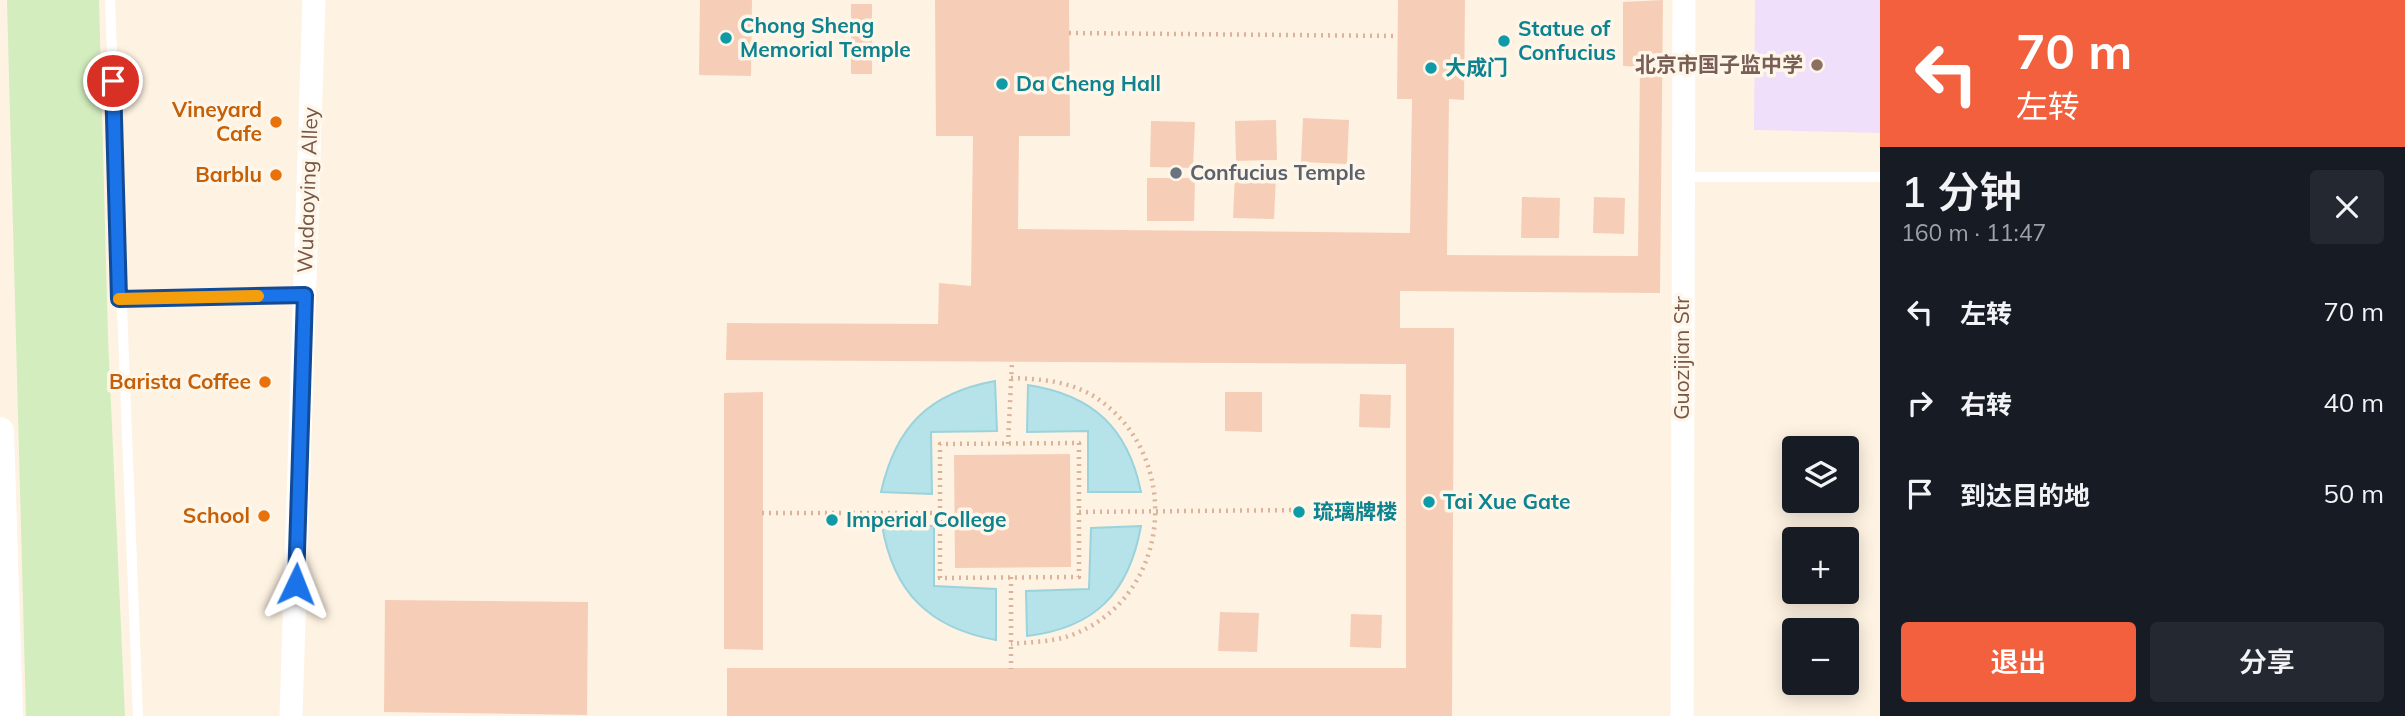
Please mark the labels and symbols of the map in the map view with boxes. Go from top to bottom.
place label: Chong Sheng Memorial Temple [740,12,911,62]
place label: Statue of Confucius [1518,15,1616,65]
marker: Chong Sheng Memorial Temple [718,30,734,46]
marker: Statue of Confucius [1496,33,1512,49]
pin [83,51,143,111]
place label: 北京市国子监中学 [1635,51,1803,77]
place label: 大成门 [1445,54,1508,80]
marker: 北京市国子监中学 [1809,57,1825,73]
marker: 大成门 [1423,60,1439,76]
place label: Da Cheng Hall [1016,70,1161,96]
marker: Da Cheng Hall [994,76,1010,92]
place label: Vineyard Cafe [171,96,262,146]
street label: Wudaoying Alley [291,107,323,273]
marker: Vineyard Cafe [268,114,284,130]
place label: Confucius Temple [1190,159,1366,185]
place label: Barblu [195,161,262,187]
marker: Confucius Temple [1168,165,1184,181]
marker: Barblu [268,167,284,183]
street label: Guozijian Str [1668,296,1694,420]
place label: Barista Coffee [109,368,251,394]
marker: Barista Coffee [257,374,273,390]
place label: Tai Xue Gate [1443,488,1570,514]
marker: Tai Xue Gate [1421,494,1437,510]
place label: 琉璃牌楼 [1313,498,1397,524]
place label: School [183,502,250,528]
marker: 琉璃牌楼 [1291,504,1307,520]
place label: Imperial College [846,506,1006,532]
marker: School [256,508,272,524]
marker: Imperial College [824,512,840,528]
position arrow [259,547,333,621]

